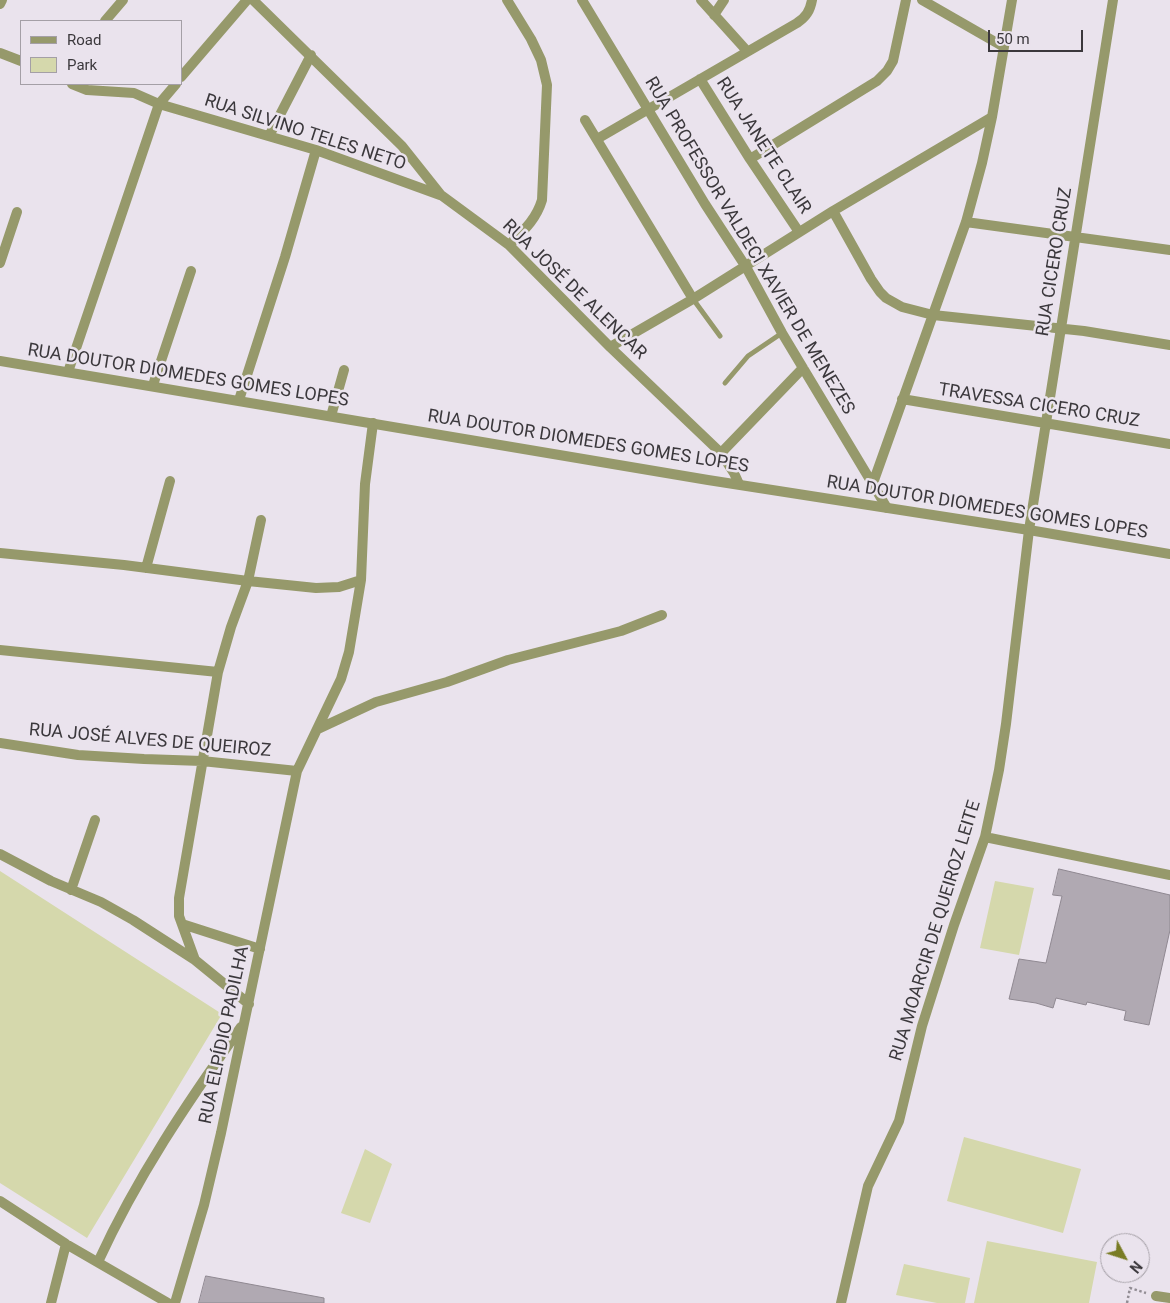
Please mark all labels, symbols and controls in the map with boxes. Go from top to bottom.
legend [20,20,182,85]
scale bar [990,20,1085,52]
text: 50 m [996,30,1030,48]
text: Road [67,31,101,49]
text: Park [67,56,97,74]
street label: RUA PROFESSOR VALDECI XAVIER DE MENEZES [639,73,859,419]
street label: RUA JANETE CLAIR [711,74,815,218]
street label: RUA SILVINO TELES NETO [201,90,409,176]
street label: RUA CICERO CRUZ [1033,186,1077,338]
street label: RUA JOSÉ DE ALENCAR [497,216,651,364]
street label: RUA DOUTOR DIOMEDES GOMES LOPES [26,340,350,412]
street label: TRAVESSA CICERO CRUZ [937,379,1141,433]
street label: RUA DOUTOR DIOMEDES GOMES LOPES [426,406,750,478]
street label: RUA DOUTOR DIOMEDES GOMES LOPES [825,472,1149,544]
street label: RUA JOSÉ ALVES DE QUEIROZ [28,720,272,762]
street label: RUA MOARCIR DE QUEIROZ LEITE [886,798,986,1064]
street label: RUA ELPÍDIO PADILHA [196,944,254,1126]
north arrow [1100,1233,1150,1283]
text: N [1126,1258,1145,1276]

